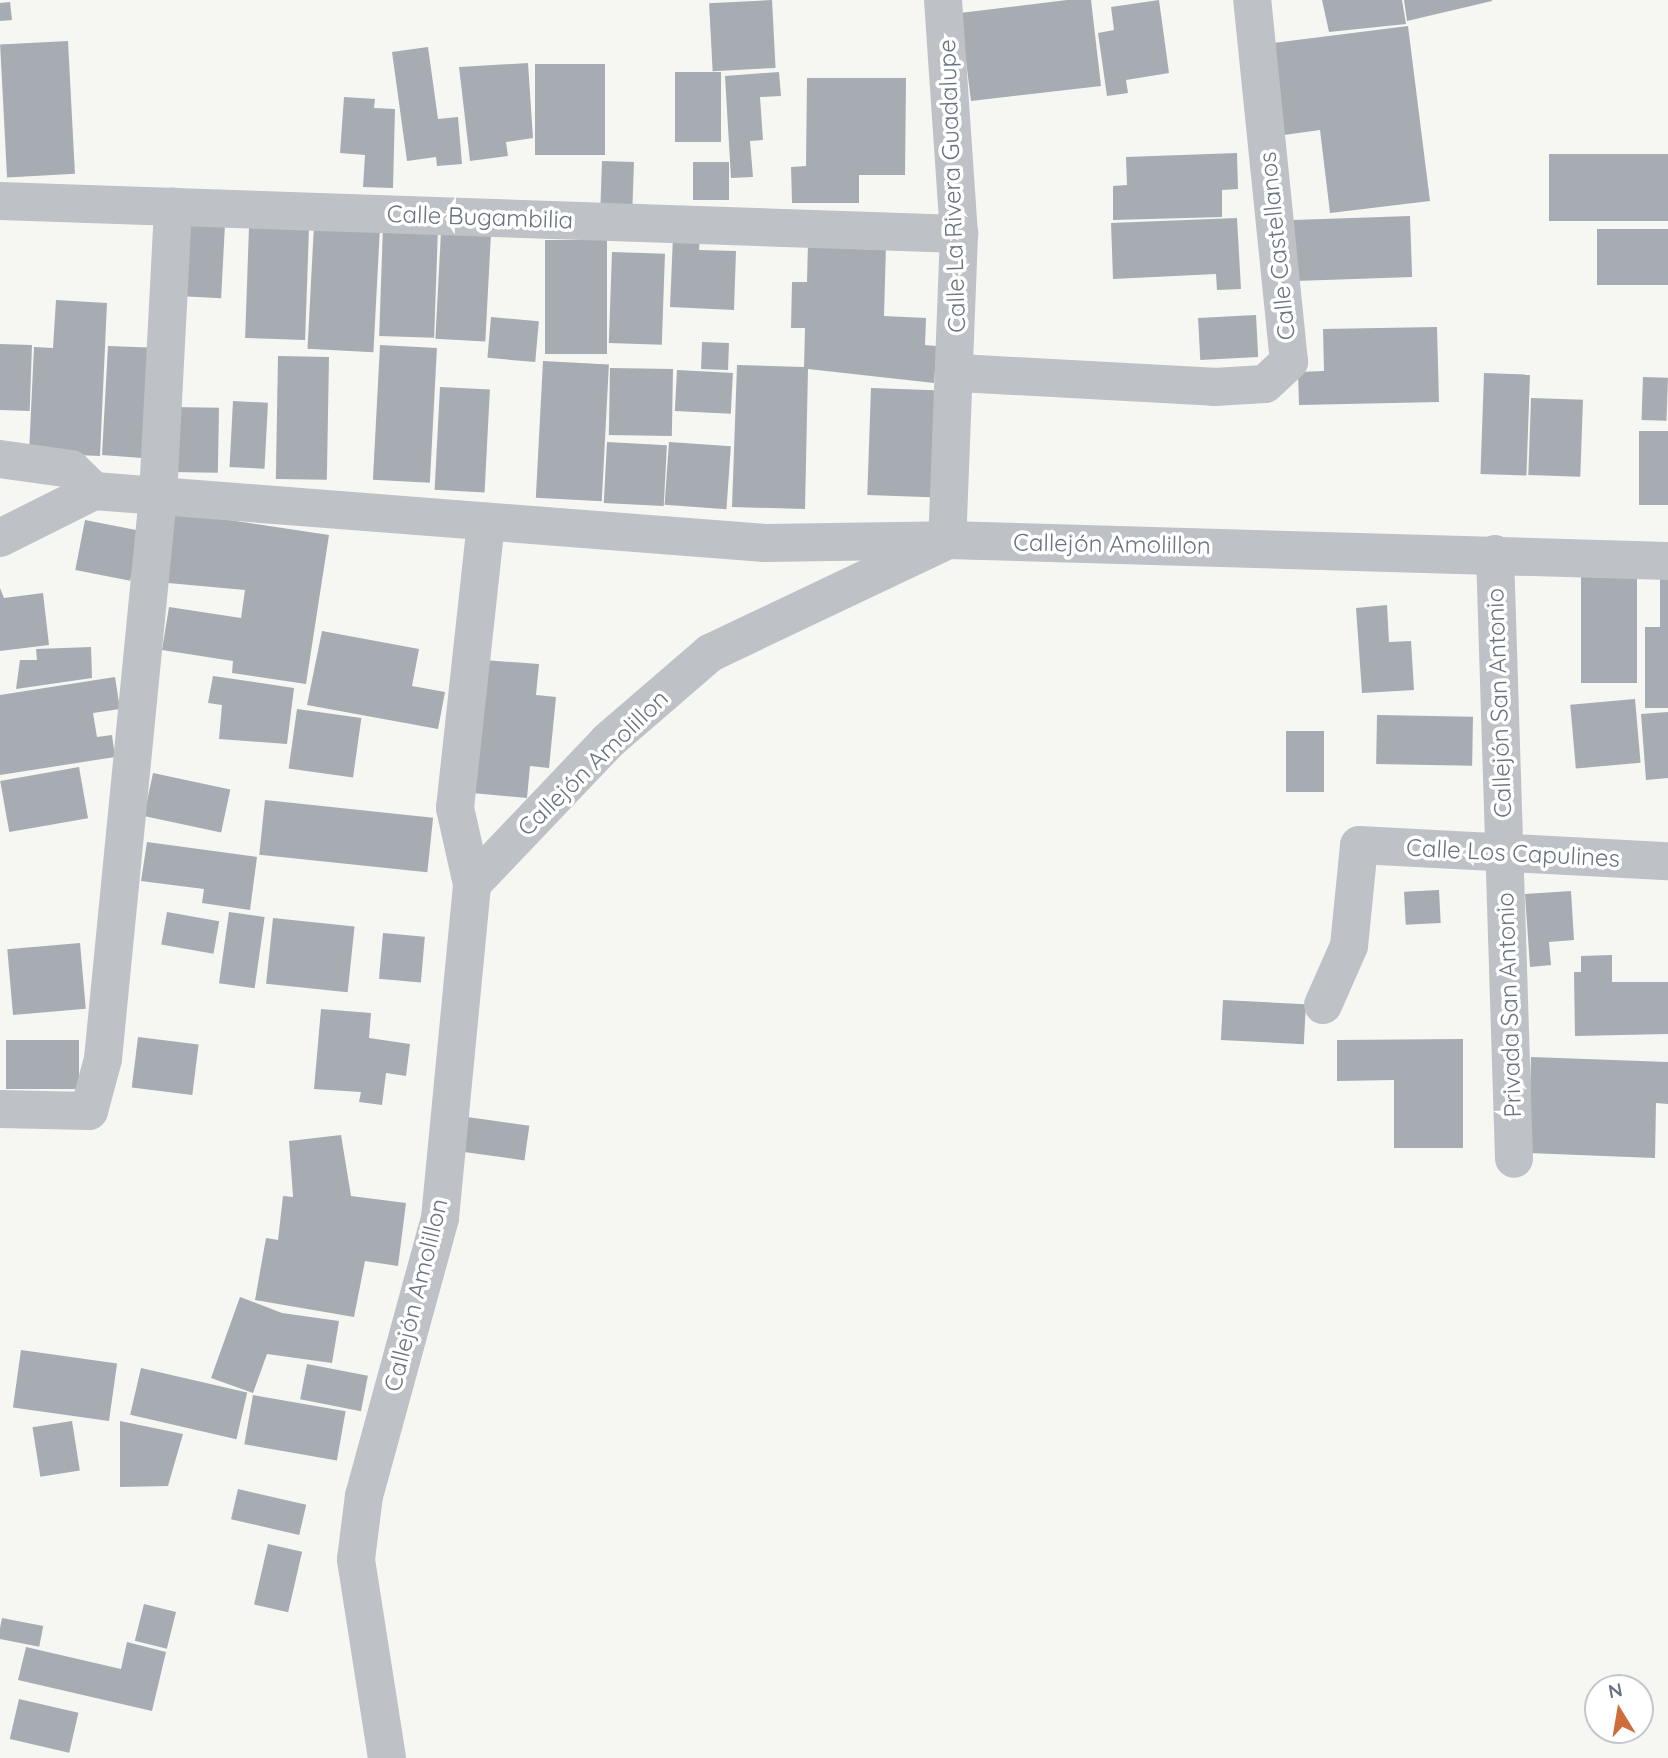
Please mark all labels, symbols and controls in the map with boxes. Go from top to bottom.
street label: Calle La Rivera Guadalupe [932,39,972,333]
street label: Calle Castellanos [1253,150,1301,342]
street label: Calle Bugambilia [386,199,574,235]
street label: Callejón Amolillon [1013,528,1211,560]
street label: Callejón San Antonio [1481,588,1517,818]
street label: Callejón Amolillon [512,684,674,842]
street label: Calle Los Capulines [1405,833,1621,873]
street label: Privada San Antonio [1491,892,1527,1118]
street label: Callejón Amolillon [378,1196,454,1394]
north arrow [1584,1674,1654,1744]
text: N [1606,1677,1625,1703]

